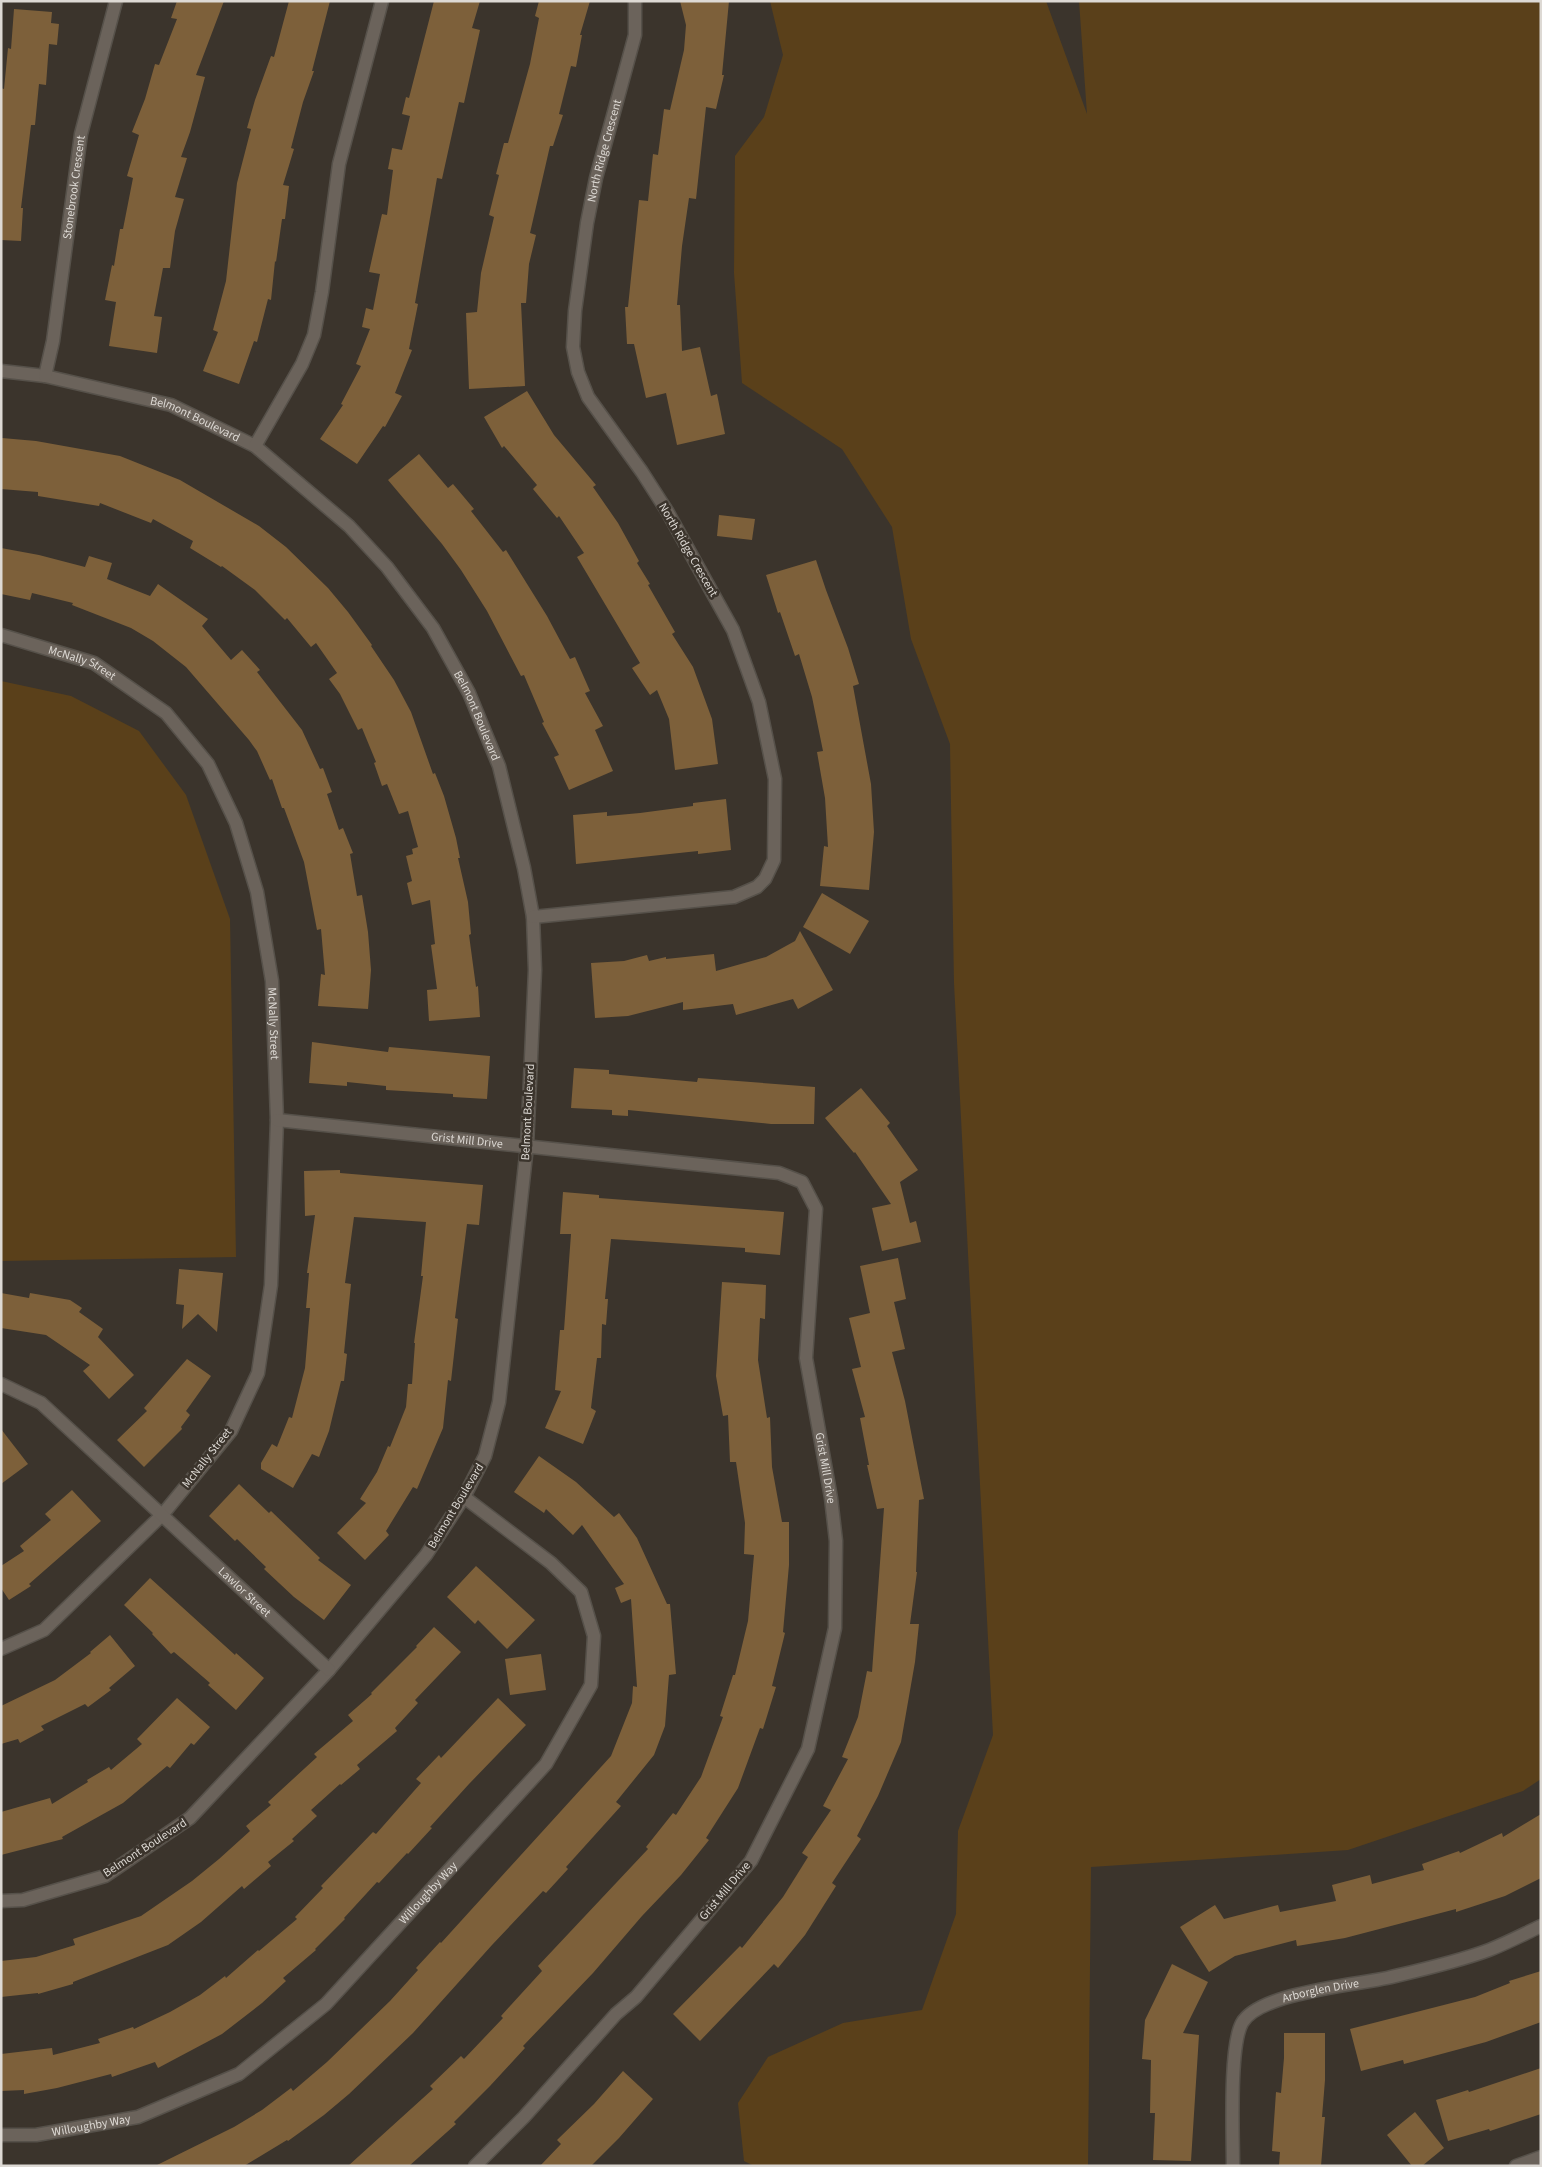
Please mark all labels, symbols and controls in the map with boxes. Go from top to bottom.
street label: North Ridge Crescent [583,97,626,204]
street label: Stonebrook Crescent [58,134,89,240]
street label: Belmont Boulevard [149,392,243,446]
street label: North Ridge Crescent [654,500,722,600]
street label: McNally Street [46,641,119,684]
street label: Belmont Boulevard [450,667,504,763]
street label: McNally Street [264,987,283,1060]
street label: Belmont Boulevard [517,1063,539,1161]
street label: Grist Mill Drive [430,1128,504,1152]
street label: McNally Street [178,1424,236,1492]
street label: Grist Mill Drive [811,1431,840,1505]
street label: Belmont Boulevard [424,1460,488,1552]
street label: Lawlor Street [214,1563,275,1621]
street label: Belmont Boulevard [100,1815,190,1881]
street label: Willoughby Way [395,1857,461,1928]
street label: Grist Mill Drive [695,1858,755,1924]
street label: Arborglen Drive [1280,1974,1360,2007]
street label: Willoughby Way [50,2110,132,2141]

